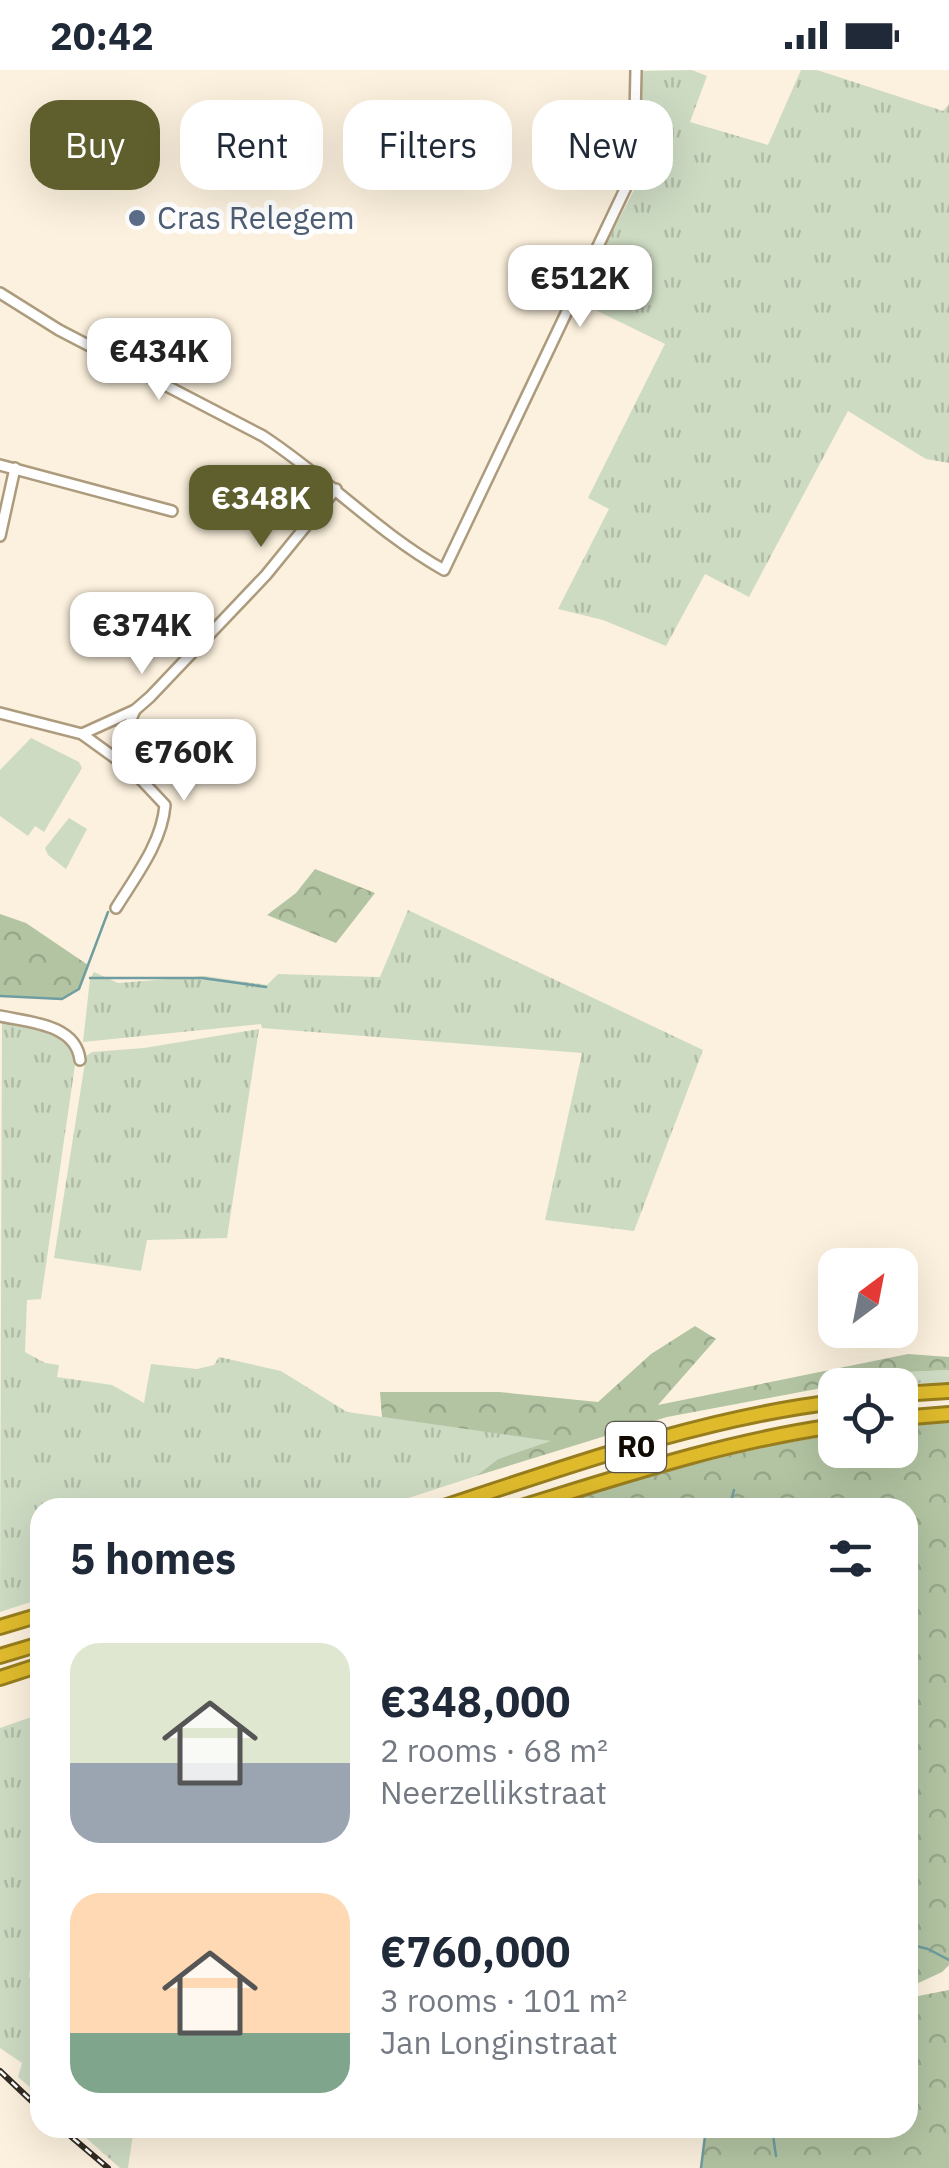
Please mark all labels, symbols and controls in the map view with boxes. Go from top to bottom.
text: 20:42 [50,11,154,60]
chip: Buy [30,100,160,190]
chip: Rent [180,100,323,190]
chip: Filters [343,100,512,190]
chip: New [532,100,673,190]
place label: Cras Relegem [157,196,355,238]
marker: Cras Relegem [126,207,148,229]
pin: €512K [510,245,650,330]
text: €512K [530,256,630,298]
pin: €434K [89,318,229,403]
text: €434K [109,329,209,371]
pin: €348K [191,465,331,550]
text: €348K [211,476,311,518]
pin: €374K [72,592,212,677]
text: €374K [92,603,192,645]
pin: €760K [114,719,254,804]
text: €760K [134,730,234,772]
north arrow [818,1248,918,1348]
map controls [818,1248,918,1468]
button: locate [818,1368,918,1468]
road number: R0 [606,1422,666,1472]
text: 5 homes [70,1531,236,1586]
icon: filters [823,1531,878,1586]
text: €348,000 [380,1674,571,1729]
icon: home [150,1683,270,1803]
text: 2 rooms · 68 m² [380,1729,608,1771]
text: Neerzellikstraat [380,1771,607,1813]
text: €760,000 [380,1924,571,1979]
icon: home [150,1933,270,2053]
text: 3 rooms · 101 m² [380,1979,627,2021]
text: Jan Longinstraat [380,2021,618,2063]

